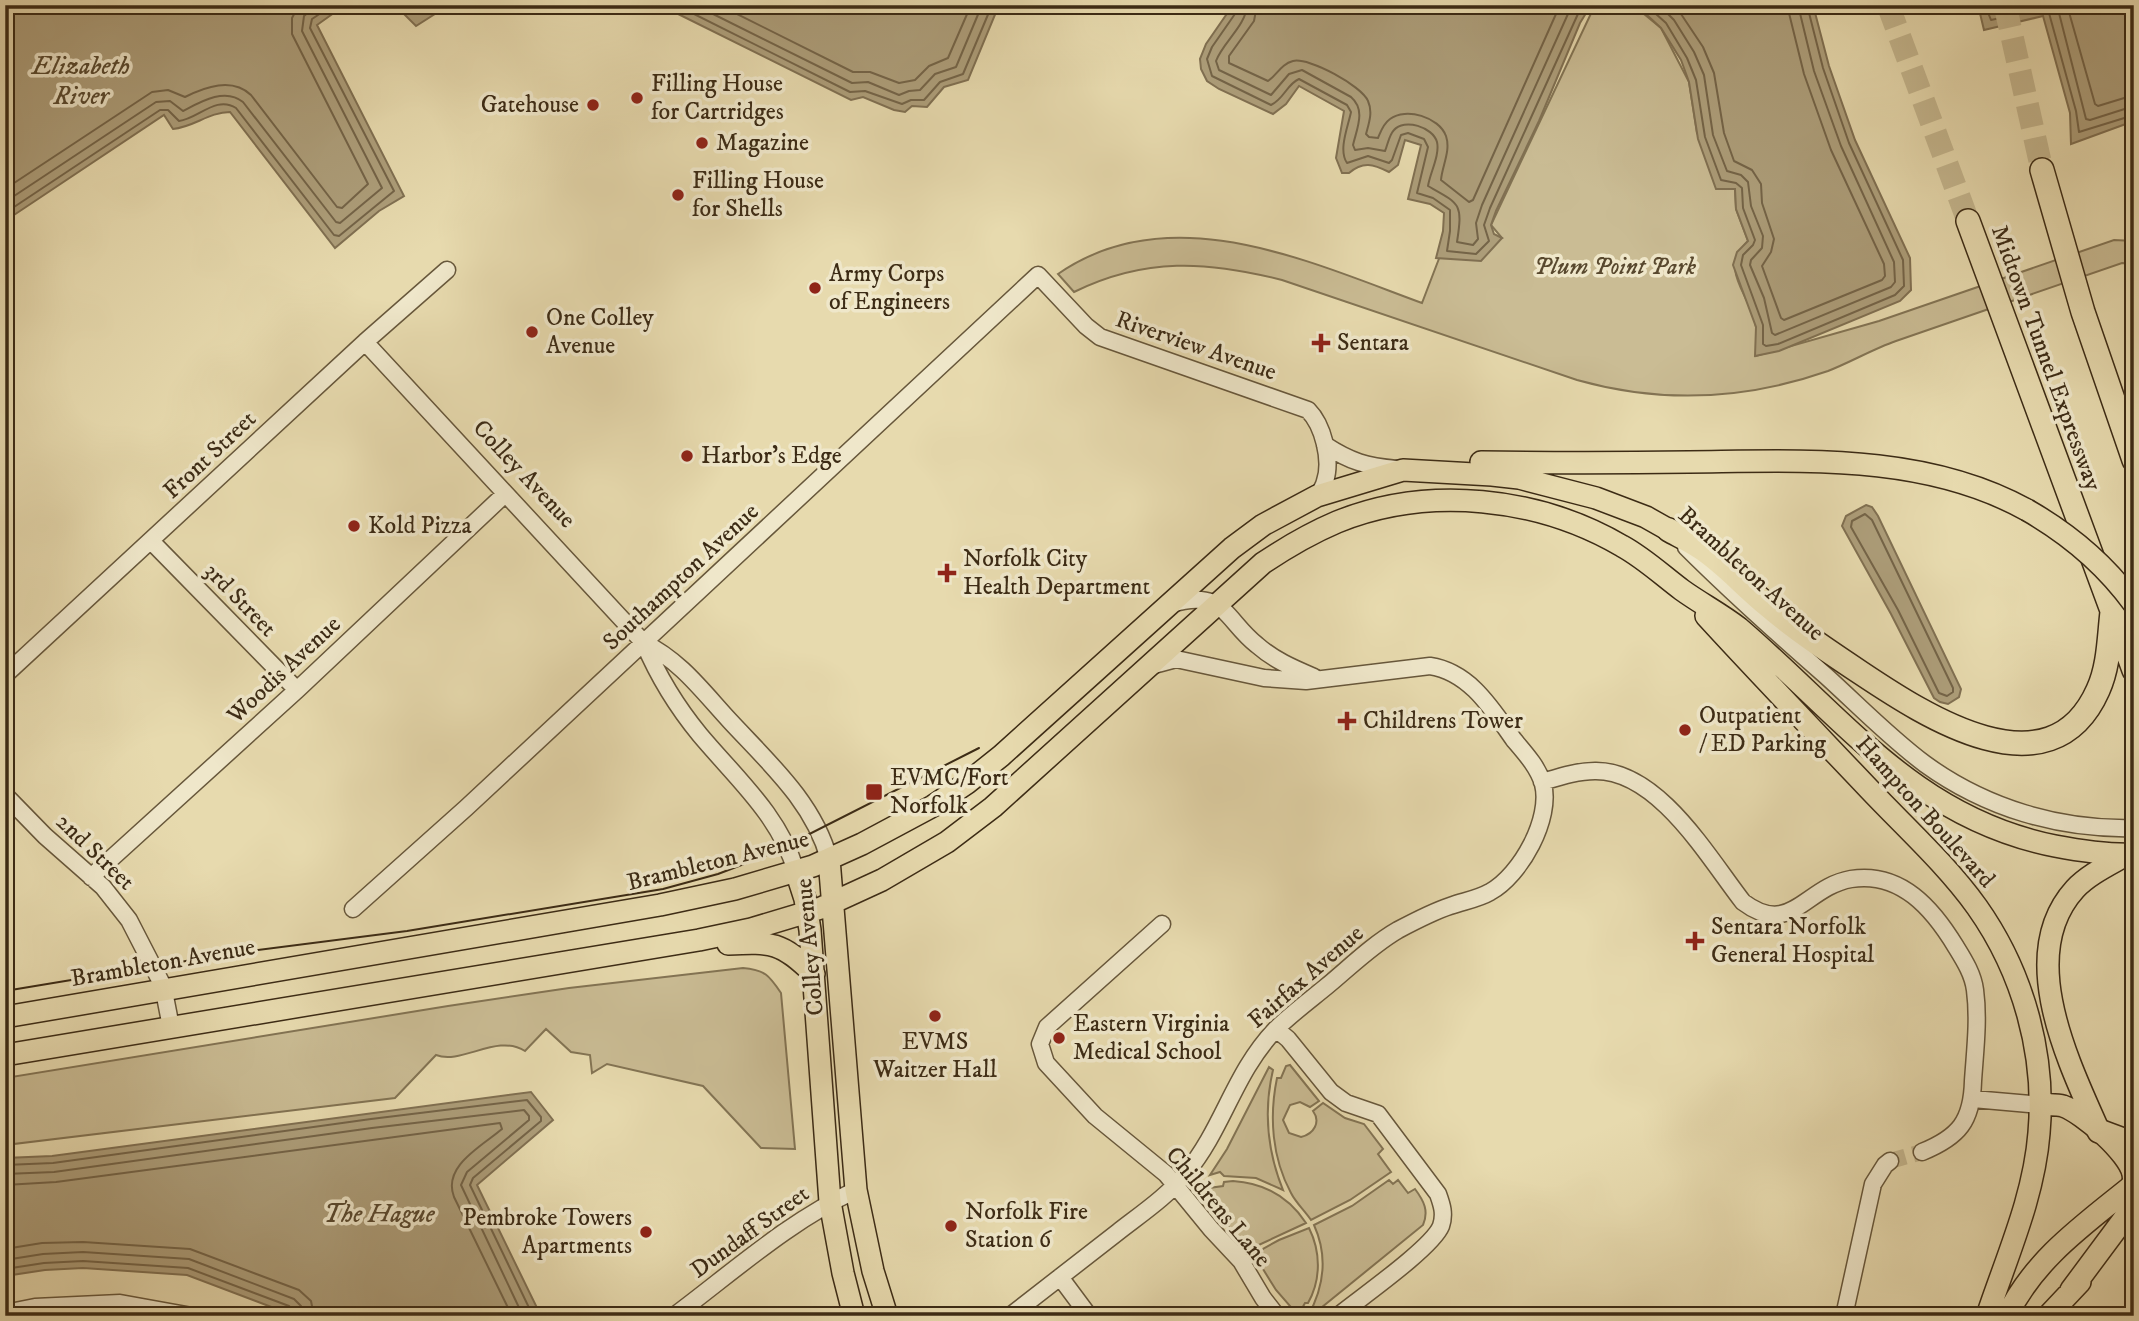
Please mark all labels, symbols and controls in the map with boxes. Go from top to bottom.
water label: Elizabeth River [30,50,130,113]
place label: Filling House for Cartridges [651,69,784,127]
place label: Gatehouse [481,90,579,120]
marker: Filling House for Cartridges [629,90,645,106]
marker: Gatehouse [585,97,601,113]
place label: Magazine [716,128,809,158]
marker: Magazine [694,135,710,151]
place label: Filling House for Shells [692,166,824,224]
marker: Filling House for Shells [670,187,686,203]
street label: Midtown Tunnel Expressway [1984,221,2108,495]
park label: Plum Point Park [1534,252,1696,282]
place label: Army Corps of Engineers [829,259,950,317]
marker: Army Corps of Engineers [807,280,823,296]
place label: One Colley Avenue [546,303,654,361]
street label: Riverview Avenue [1112,304,1280,388]
marker: One Colley Avenue [524,324,540,340]
place label: Sentara [1337,328,1410,358]
marker: Sentara [1311,333,1331,353]
street label: Front Street [157,404,263,506]
street label: Colley Avenue [466,413,582,535]
place label: Harbor's Edge [701,441,842,471]
marker: Harbor's Edge [679,448,695,464]
street label: Southampton Avenue [597,497,765,657]
street label: Brambleton Avenue [1672,500,1830,648]
place label: Kold Pizza [368,511,472,541]
marker: Kold Pizza [346,518,362,534]
place label: Norfolk City Health Department [963,544,1150,602]
street label: 3rd Street [197,557,283,644]
marker: Norfolk City Health Department [937,563,957,583]
street label: Woodis Avenue [220,610,347,731]
place label: Outpatient / ED Parking [1699,701,1826,759]
place label: Childrens Tower [1363,706,1523,736]
marker: Childrens Tower [1337,711,1357,731]
marker: Outpatient / ED Parking [1677,722,1693,738]
street label: Hampton Boulevard [1849,730,2001,894]
place label: EVMC/Fort Norfolk [890,763,1009,821]
marker: EVMC/Fort Norfolk [864,782,884,802]
street label: 2nd Street [49,807,141,897]
street label: Brambleton Avenue [624,824,812,898]
street label: Colley Avenue [789,877,831,1017]
place label: Sentara Norfolk General Hospital [1711,912,1875,970]
street label: Fairfax Avenue [1242,919,1370,1035]
marker: Sentara Norfolk General Hospital [1685,931,1705,951]
street label: Brambleton Avenue [69,932,258,994]
marker: EVMS Waitzer Hall [927,1008,943,1024]
place label: Eastern Virginia Medical School [1073,1009,1230,1067]
place label: EVMS Waitzer Hall [872,1027,998,1085]
marker: Eastern Virginia Medical School [1051,1030,1067,1046]
street label: Childrens Lane [1159,1141,1277,1274]
street label: Dundaff Street [685,1179,815,1285]
place label: Norfolk Fire Station 6 [965,1197,1088,1255]
water label: The Hague [323,1198,436,1231]
place label: Pembroke Towers Apartments [463,1203,632,1261]
marker: Norfolk Fire Station 6 [943,1218,959,1234]
marker: Pembroke Towers Apartments [638,1224,654,1240]

